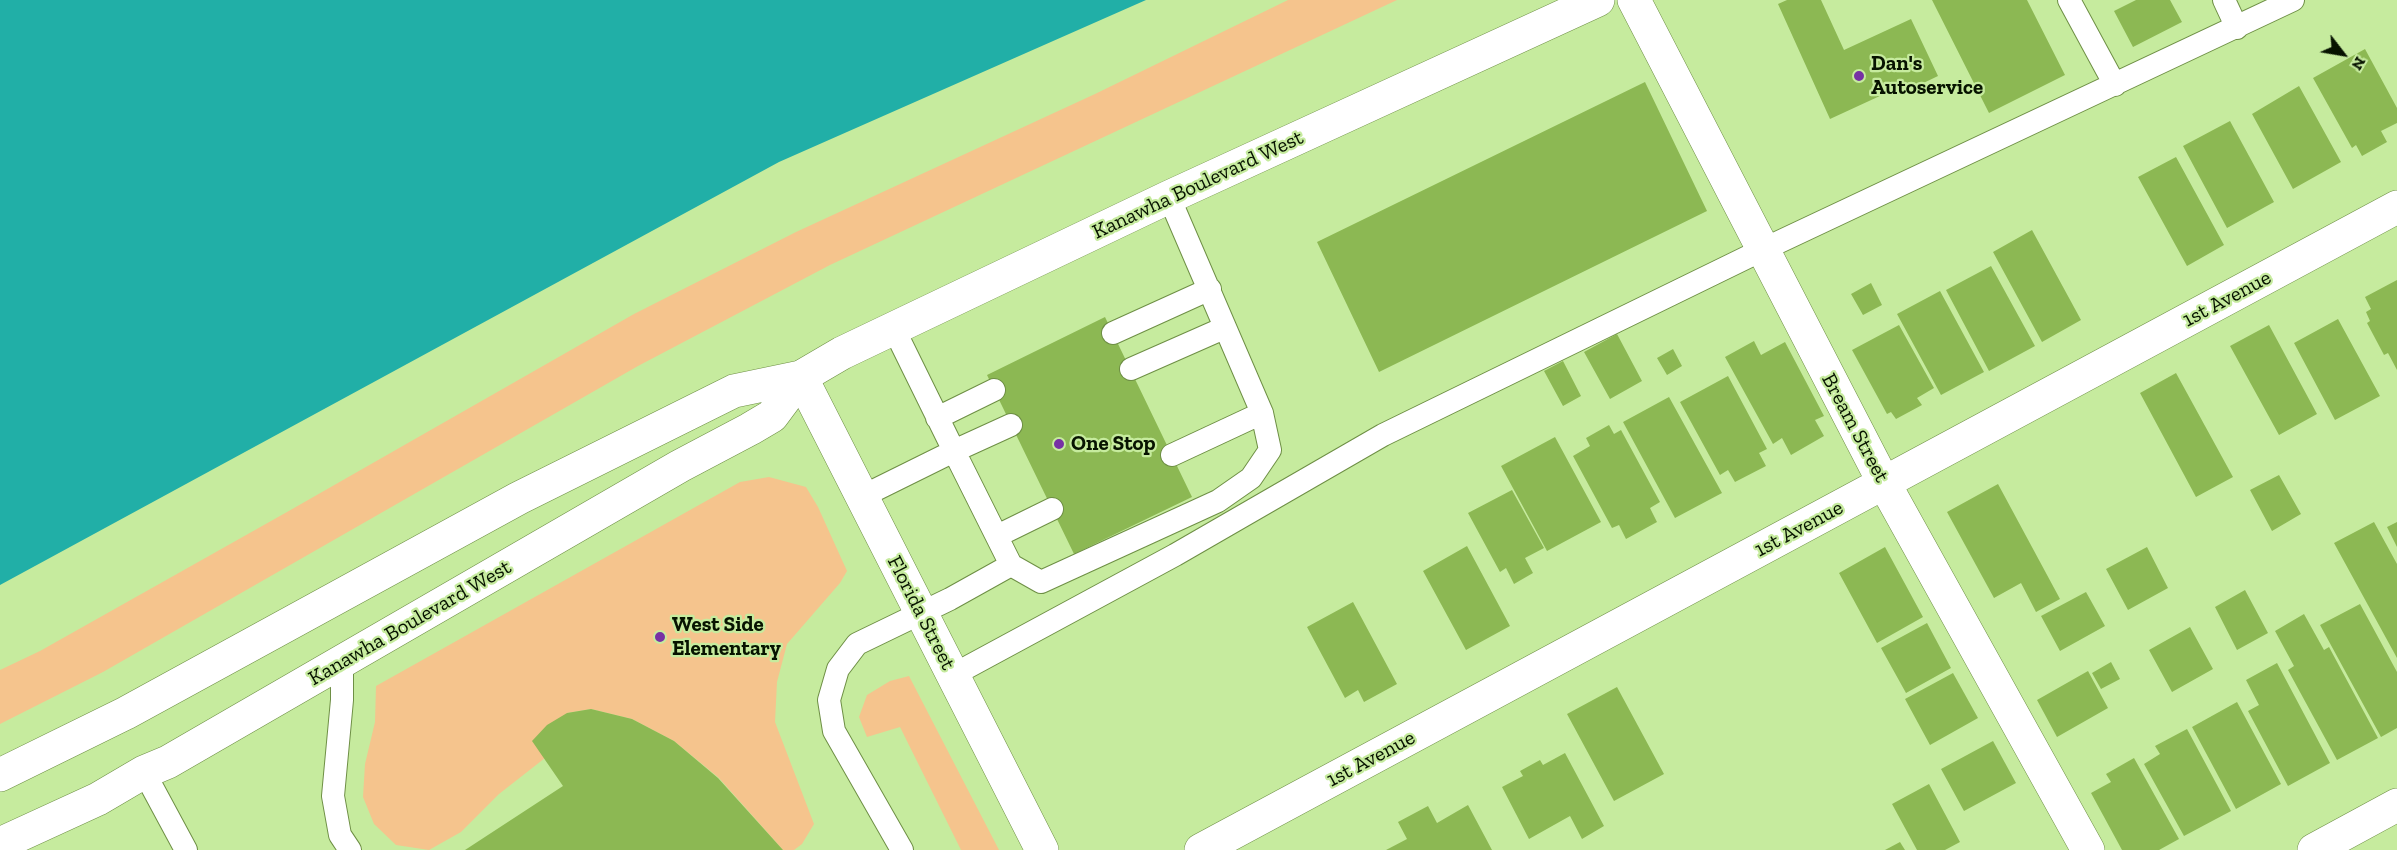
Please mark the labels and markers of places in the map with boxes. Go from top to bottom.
place label: Dan's Autoservice [1871,51,1983,101]
marker: Dan's Autoservice [1852,69,1866,83]
place label: One Stop [1071,431,1156,457]
marker: One Stop [1052,437,1066,451]
place label: West Side Elementary [672,612,781,662]
marker: West Side Elementary [653,630,667,644]

